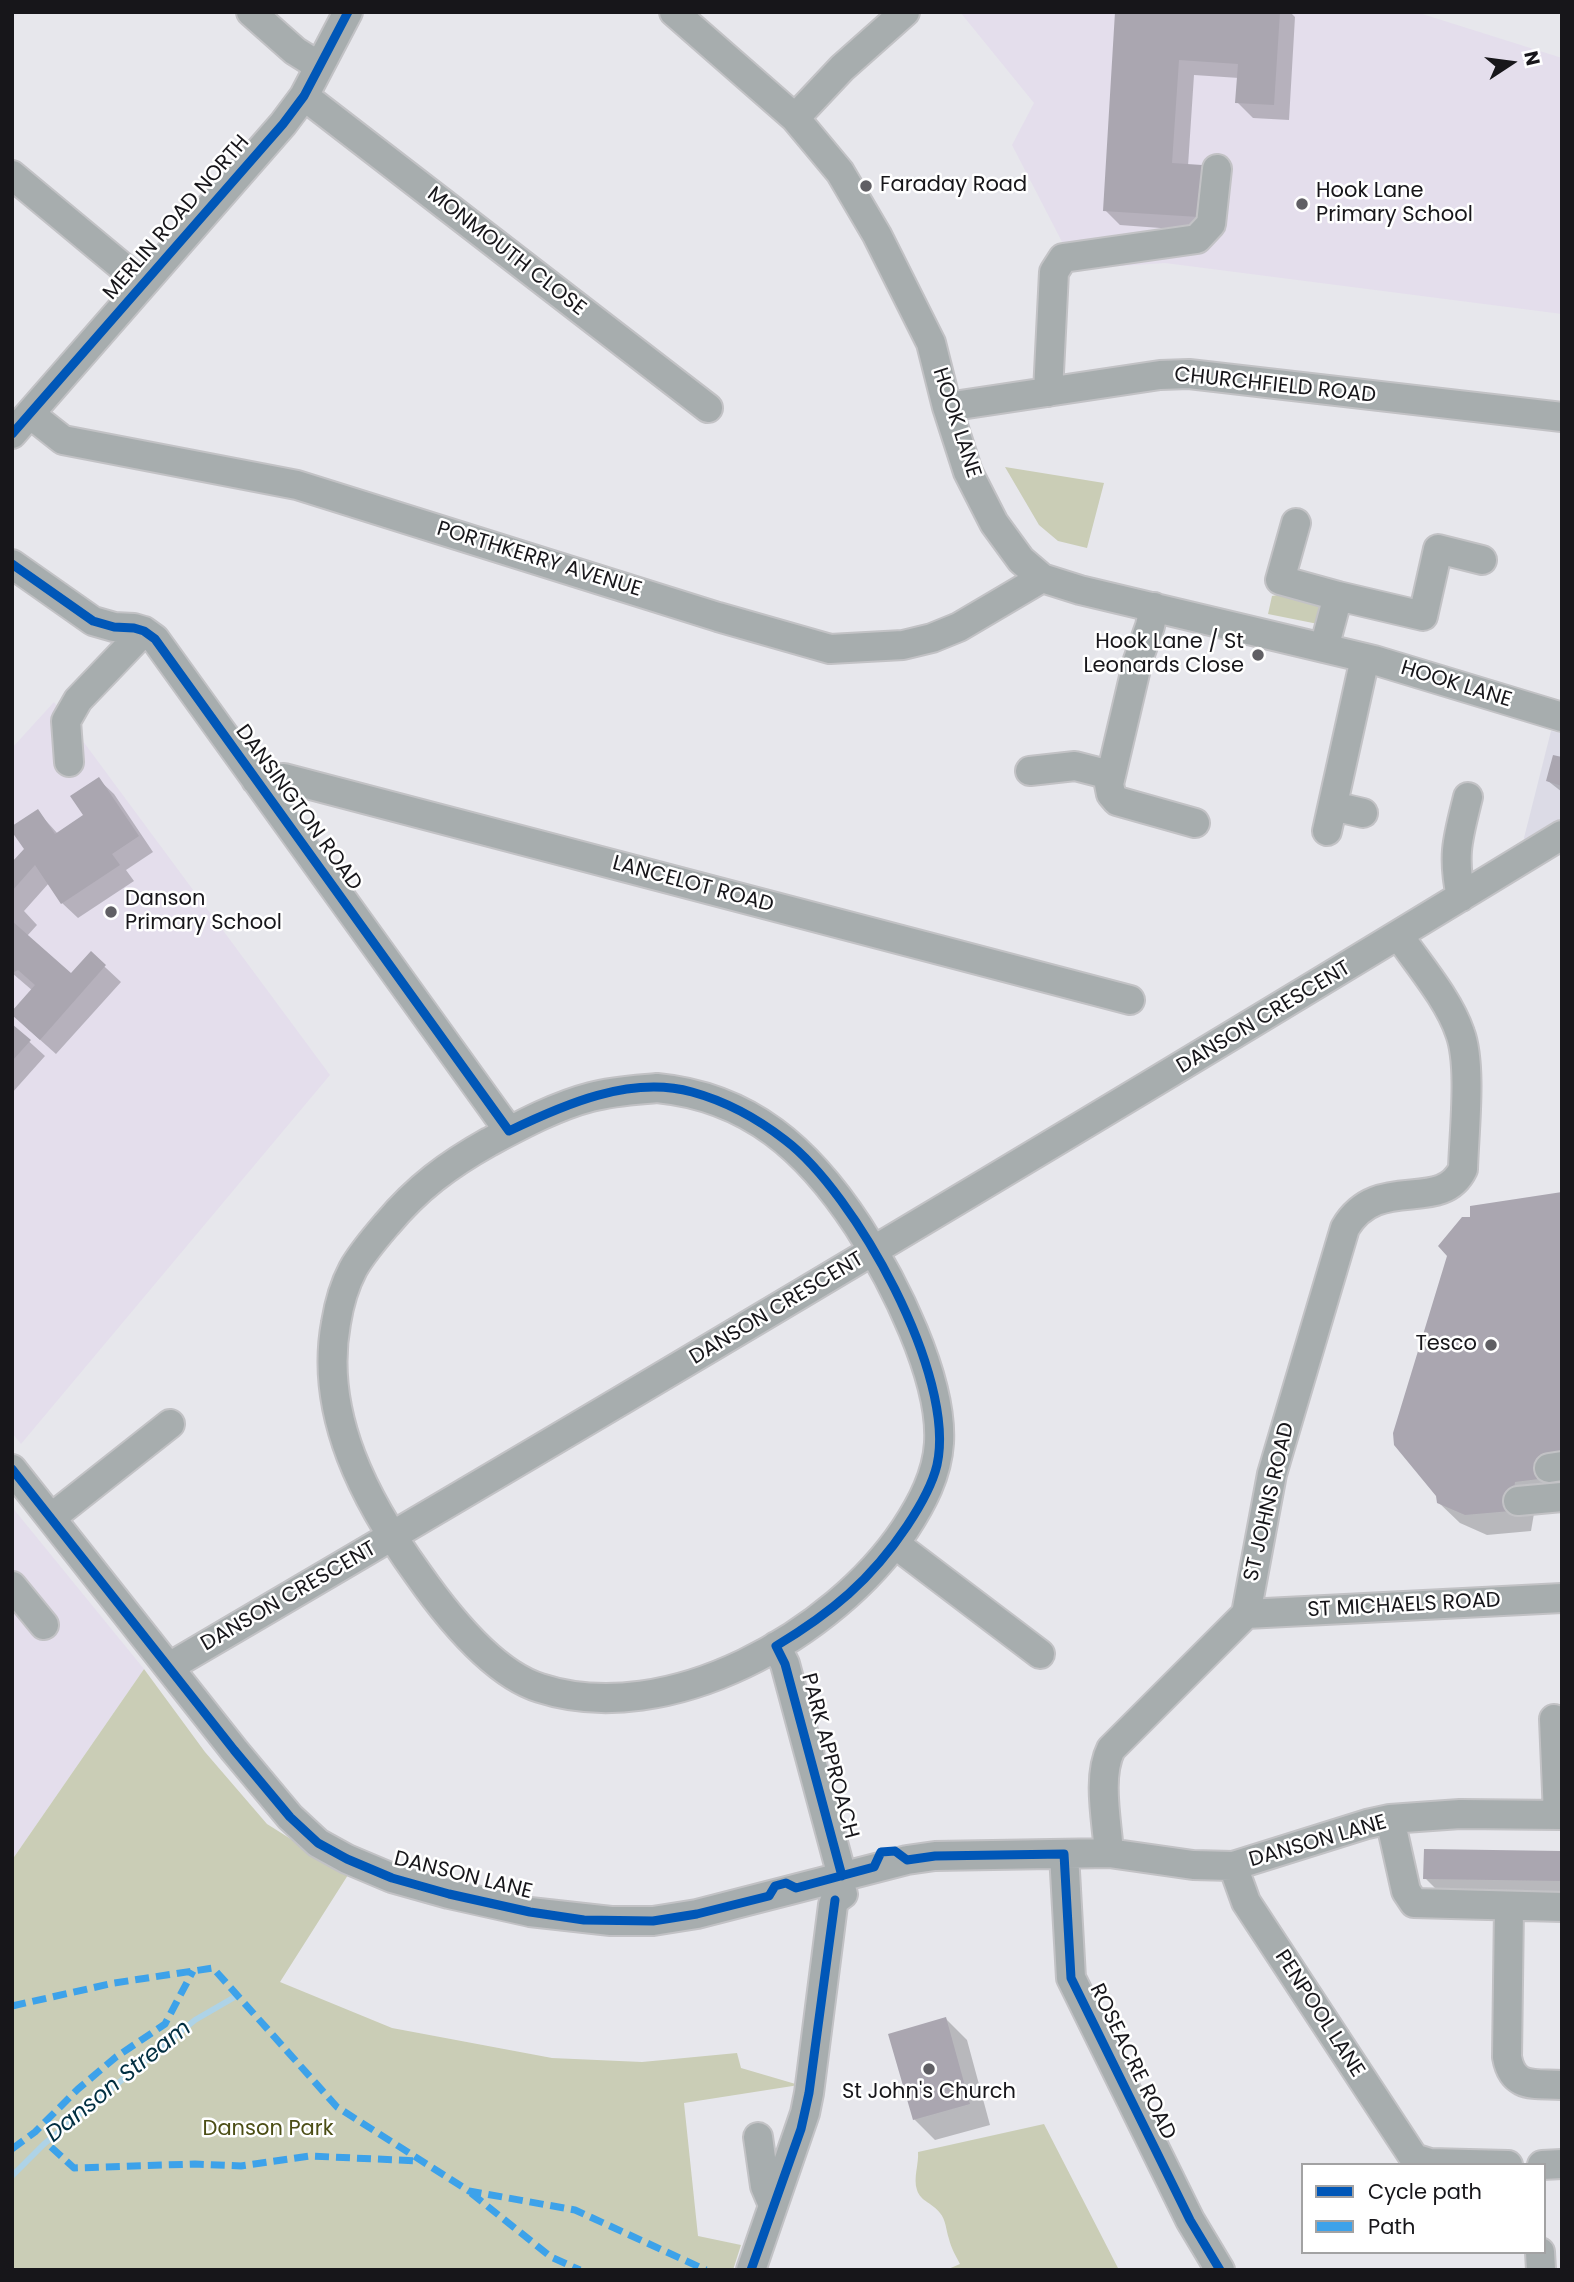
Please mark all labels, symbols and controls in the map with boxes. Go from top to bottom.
north arrow [1476,28,1546,98]
text: N [1517,48,1547,68]
street label: MERLIN ROAD NORTH [99,130,255,306]
place label: Faraday Road [880,173,1027,199]
marker: Faraday Road [858,178,874,194]
place label: Hook Lane Primary School [1316,179,1473,229]
street label: MONMOUTH CLOSE [422,182,590,322]
marker: Hook Lane Primary School [1294,196,1310,212]
street label: CHURCHFIELD ROAD [1173,363,1377,409]
street label: HOOK LANE [926,365,986,481]
street label: PORTHKERRY AVENUE [434,517,644,603]
place label: Hook Lane / St Leonards Close [1083,630,1244,680]
marker: Hook Lane / St Leonards Close [1250,647,1266,663]
street label: HOOK LANE [1398,656,1514,714]
street label: DANSINGTON ROAD [229,720,367,896]
street label: LANCELOT ROAD [610,851,776,919]
place label: Danson Primary School [125,887,282,937]
marker: Danson Primary School [103,904,119,920]
street label: DANSON CRESCENT [1173,956,1355,1080]
street label: DANSON CRESCENT [686,1247,868,1371]
place label: Tesco [1415,1332,1477,1358]
marker: Tesco [1483,1337,1499,1353]
street label: ST JOHNS ROAD [1239,1420,1301,1584]
street label: DANSON CRESCENT [197,1537,381,1657]
street label: ST MICHAELS ROAD [1307,1588,1501,1624]
street label: PARK APPROACH [795,1671,863,1841]
street label: DANSON LANE [1246,1810,1390,1874]
street label: DANSON LANE [391,1847,535,1905]
street label: PENPOOL LANE [1269,1946,1369,2082]
street label: ROSEACRE ROAD [1083,1980,1181,2144]
water label: Danson Stream [41,2015,197,2149]
marker: St John's Church [921,2061,937,2077]
place label: St John's Church [842,2080,1016,2106]
park label: Danson Park [203,2117,333,2143]
legend [1301,2163,1546,2254]
text: Cycle path [1368,2177,1482,2206]
text: Path [1368,2212,1415,2241]

